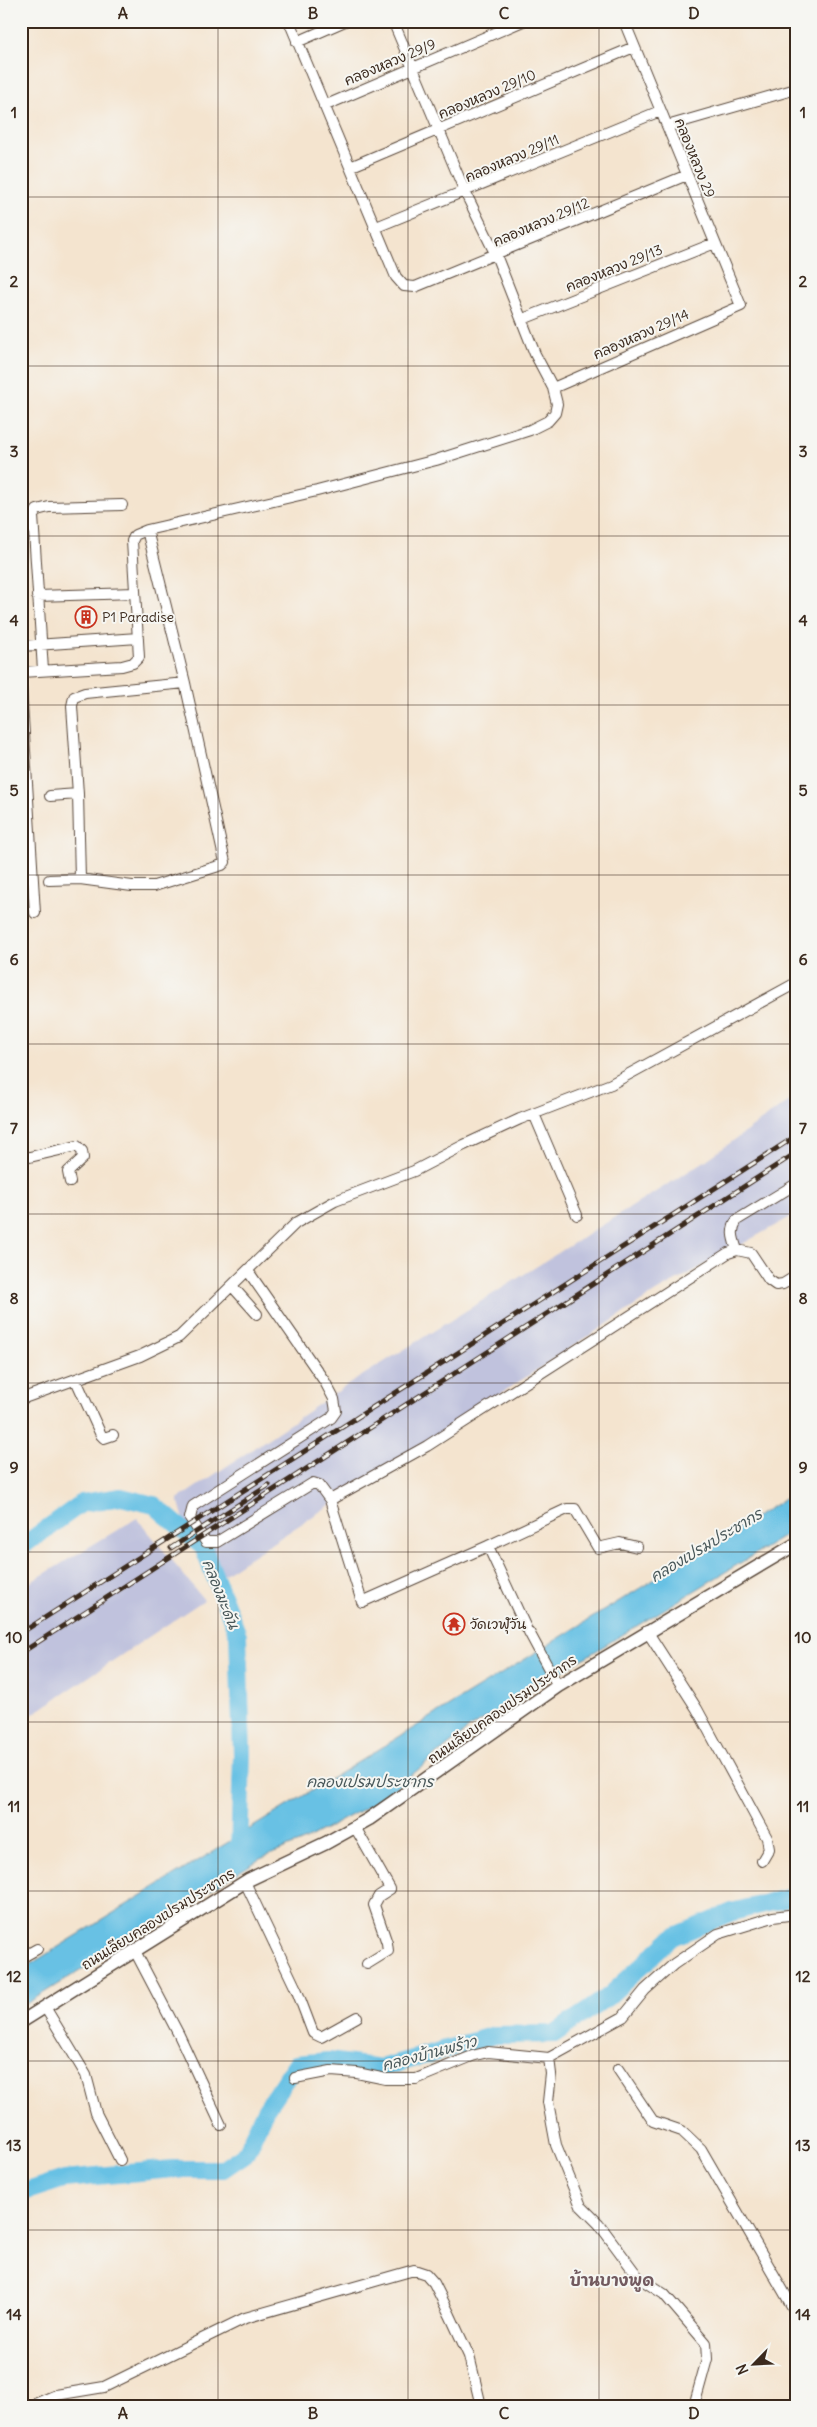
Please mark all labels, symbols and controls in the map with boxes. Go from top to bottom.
text: A [118,3,128,23]
text: B [308,3,319,23]
text: C [499,3,510,23]
text: D [688,3,700,23]
street label: คลองหลวง 29/9 [342,35,438,89]
street label: คลองหลวง 29/10 [436,65,538,123]
text: 1 [11,102,17,122]
text: 1 [800,102,806,122]
street label: คลองหลวง 29 [671,115,719,201]
street label: คลองหลวง 29/11 [462,130,562,186]
street label: คลองหลวง 29/12 [490,194,592,250]
street label: คลองหลวง 29/13 [563,240,665,296]
text: 2 [10,271,19,291]
text: 2 [799,271,808,291]
street label: คลองหลวง 29/14 [590,305,692,363]
text: 3 [9,441,19,461]
text: 3 [798,441,808,461]
building icon: P1 Paradise [74,605,98,629]
place label: P1 Paradise [102,608,174,626]
text: 4 [9,610,19,630]
text: 4 [798,610,808,630]
text: 5 [9,780,19,800]
text: 5 [798,780,808,800]
text: 6 [9,949,19,969]
text: 6 [798,949,808,969]
text: 7 [10,1118,18,1138]
text: 7 [799,1118,807,1138]
text: 8 [9,1288,19,1308]
text: 8 [798,1288,808,1308]
text: 9 [9,1457,19,1477]
text: 9 [798,1457,808,1477]
water label: คลองเปรมประชากร [647,1503,767,1586]
water label: คลองมะดัน [198,1556,244,1632]
temple icon: วัดเวฬุวัน [442,1612,466,1636]
place label: วัดเวฬุวัน [470,1615,527,1634]
text: 10 [6,1627,22,1647]
text: 10 [795,1627,811,1647]
street label: ถนนเลียบคลองเปรมประชากร [424,1651,580,1767]
water label: คลองเปรมประชากร [306,1772,436,1791]
text: 11 [8,1796,20,1816]
text: 11 [797,1796,809,1816]
street label: ถนนเลียบคลองเปรมประชากร [78,1864,238,1974]
text: 12 [6,1966,22,1986]
text: 12 [795,1966,811,1986]
water label: คลองบ้านพร้าว [380,2031,480,2075]
text: 13 [6,2135,22,2155]
text: 13 [795,2135,811,2155]
district label: บ้านบางพูด [570,2269,654,2292]
text: 14 [6,2304,22,2324]
text: 14 [795,2304,811,2324]
north arrow [730,2340,780,2390]
text: N [732,2361,752,2377]
text: A [118,2403,128,2423]
text: B [308,2403,319,2423]
text: C [499,2403,510,2423]
text: D [688,2403,700,2423]

